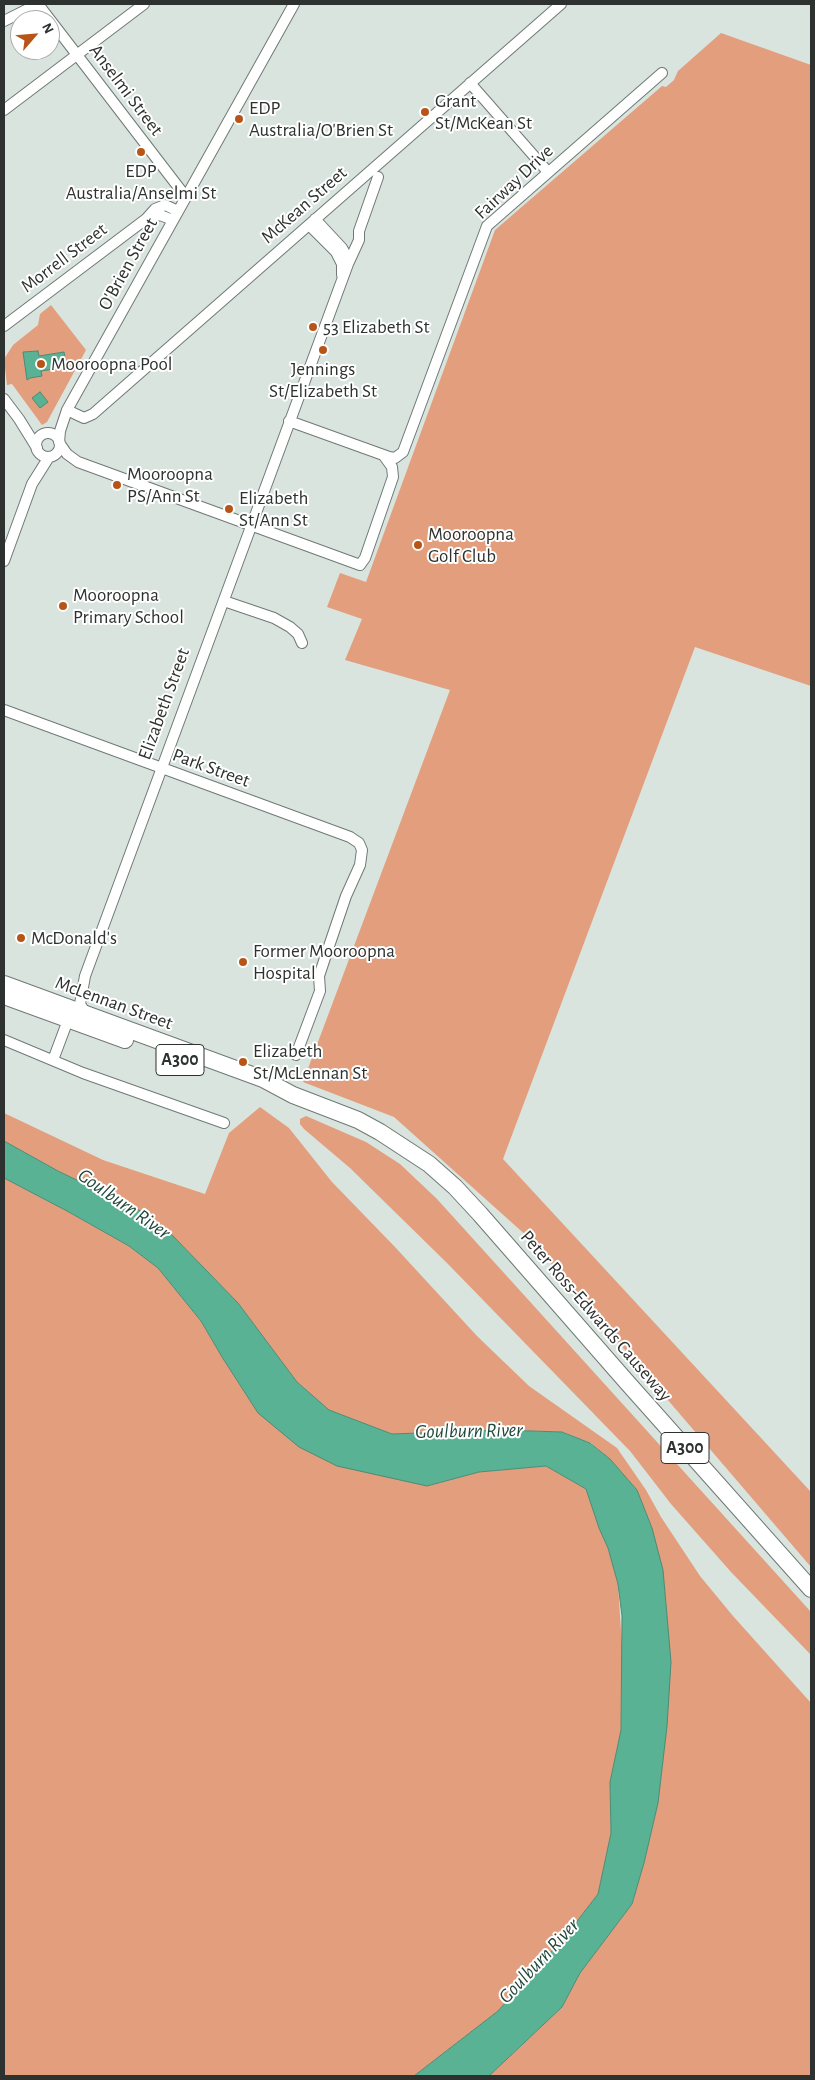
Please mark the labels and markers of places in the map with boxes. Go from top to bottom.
place label: Grant St/McKean St [435,90,532,134]
place label: EDP Australia/O'Brien St [249,97,393,141]
marker: Grant St/McKean St [419,106,431,118]
marker: EDP Australia/O'Brien St [233,113,245,125]
marker: EDP Australia/Anselmi St [135,146,147,158]
place label: EDP Australia/Anselmi St [66,160,216,204]
place label: 53 Elizabeth St [323,316,430,338]
marker: 53 Elizabeth St [307,321,319,333]
marker: Jennings St/Elizabeth St [317,344,329,356]
place label: Mooroopna Pool [51,353,172,375]
marker: Mooroopna Pool [35,358,47,370]
place label: Jennings St/Elizabeth St [269,358,377,402]
place label: Mooroopna PS/Ann St [127,463,213,507]
marker: Mooroopna PS/Ann St [111,479,123,491]
place label: Elizabeth St/Ann St [239,487,309,531]
marker: Elizabeth St/Ann St [223,503,235,515]
place label: Mooroopna Golf Club [428,523,514,567]
marker: Mooroopna Golf Club [412,539,424,551]
place label: Mooroopna Primary School [73,584,184,628]
marker: Mooroopna Primary School [57,600,69,612]
place label: McDonald's [31,927,117,949]
marker: McDonald's [15,932,27,944]
place label: Former Mooroopna Hospital [253,940,395,984]
marker: Former Mooroopna Hospital [237,956,249,968]
place label: Elizabeth St/McLennan St [253,1040,367,1084]
marker: Elizabeth St/McLennan St [237,1056,249,1068]

